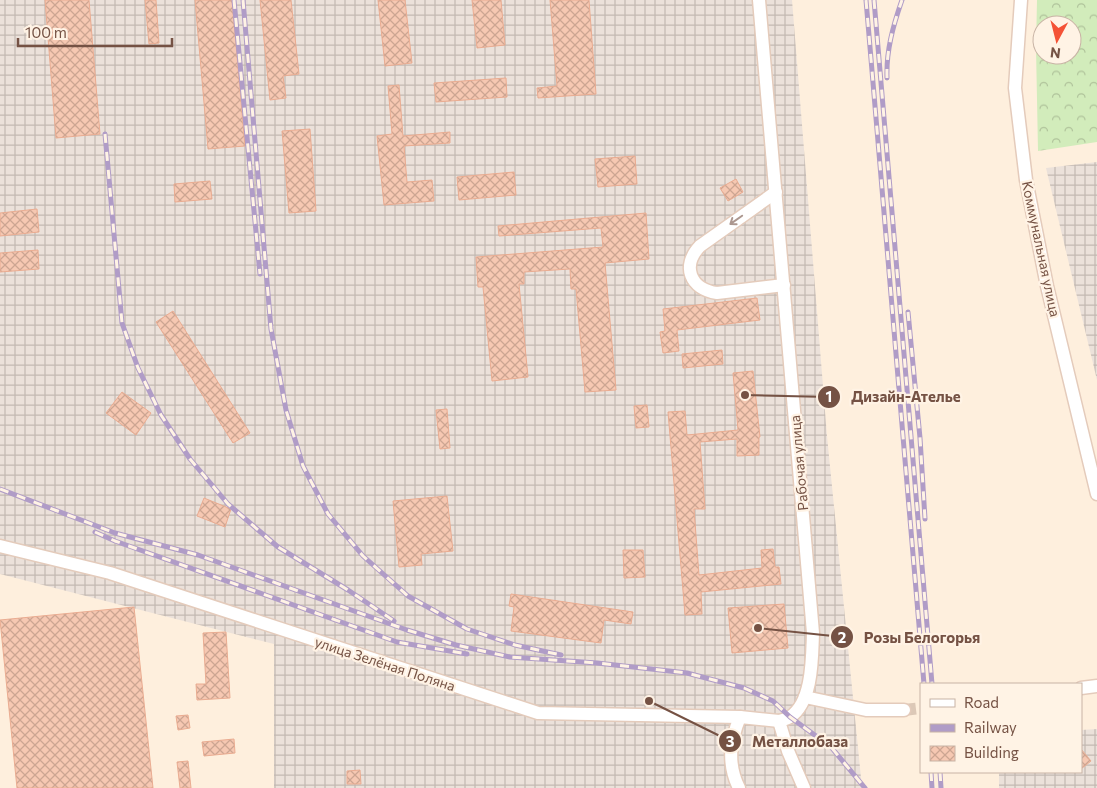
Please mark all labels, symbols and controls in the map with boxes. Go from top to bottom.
scale bar [18,15,171,47]
north arrow [1032,15,1082,65]
text: 100 m [25,23,67,41]
text: N [1049,44,1062,62]
street label: Коммунальная улица [1019,179,1064,318]
one-way arrow [729,215,743,225]
callout: Дизайн-Ателье [816,382,971,412]
text: 1 [826,387,832,405]
text: Дизайн-Ателье [851,387,961,405]
street label: Рабочая улица [786,415,811,512]
callout: Розы Белогорья [829,622,991,652]
text: 2 [838,628,846,646]
text: Розы Белогорья [864,628,980,646]
street label: улица Зелёная Поляна [313,633,457,694]
legend [920,683,1082,773]
text: Road [964,693,999,711]
text: Railway [964,718,1017,736]
callout: Металлобаза [717,726,858,756]
text: 3 [726,732,735,750]
text: Металлобаза [752,732,848,750]
text: Building [964,743,1019,761]

